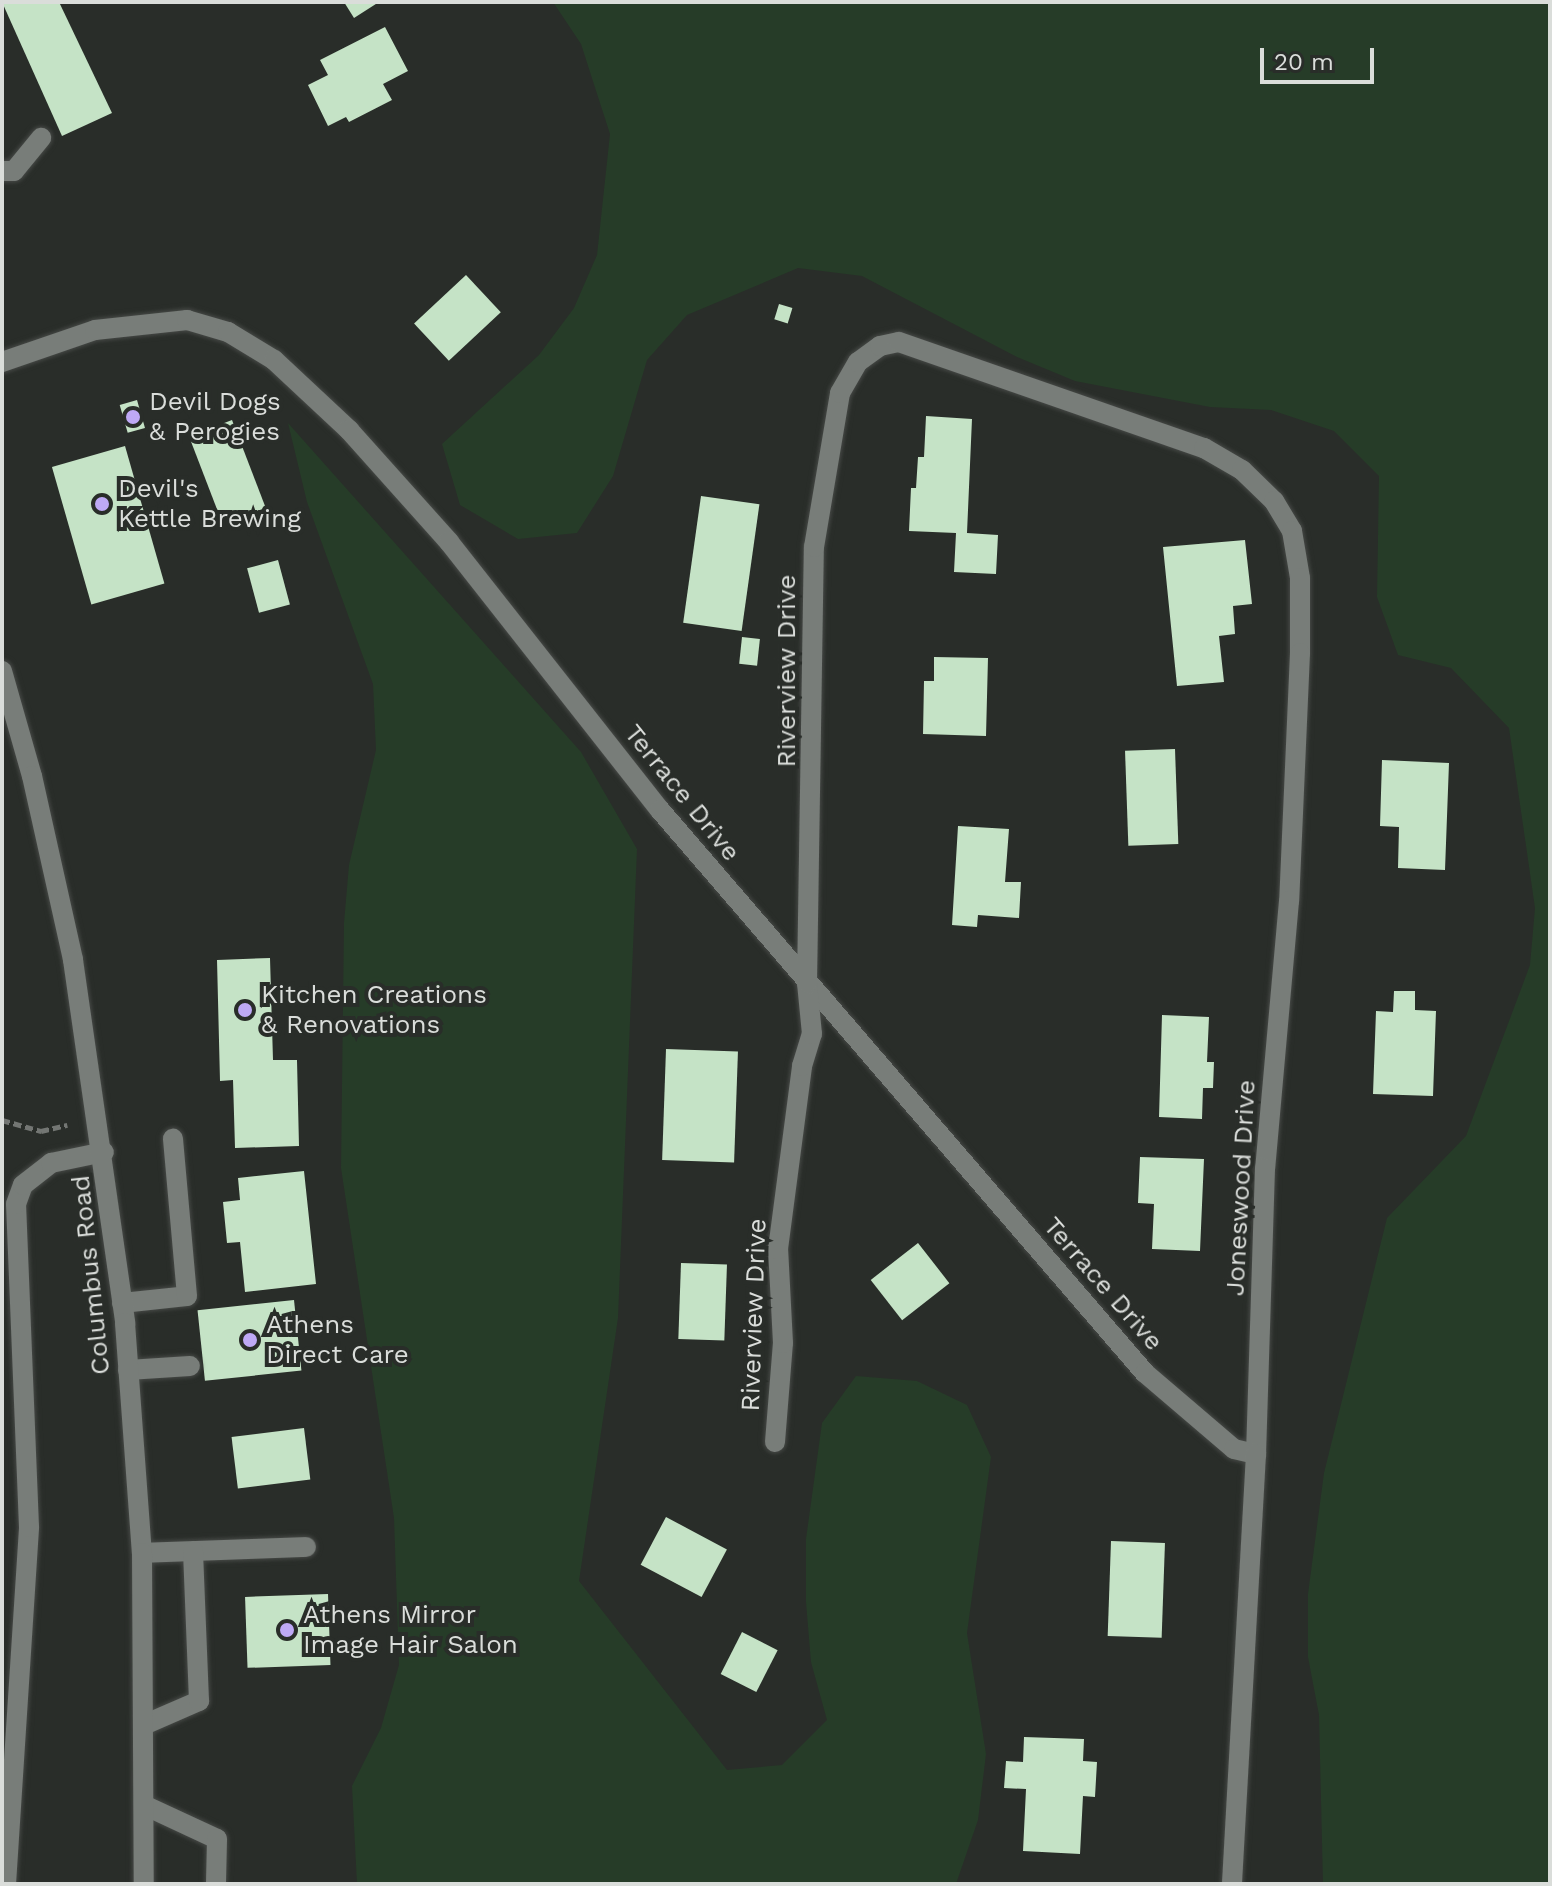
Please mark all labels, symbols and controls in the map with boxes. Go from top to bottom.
scale bar [1264,32,1378,82]
text: 20 m [1274,48,1334,76]
place label: Devil Dogs & Perogies [149,386,282,448]
marker: Devil Dogs & Perogies [124,408,142,426]
place label: Devil's Kettle Brewing [118,473,301,534]
marker: Devil's Kettle Brewing [93,495,111,513]
street label: Riverview Drive [771,574,803,768]
street label: Terrace Drive [617,718,747,868]
place label: Kitchen Creations & Renovations [261,979,487,1040]
marker: Kitchen Creations & Renovations [236,1001,254,1019]
street label: Joneswood Drive [1220,1079,1262,1297]
street label: Columbus Road [65,1174,117,1376]
street label: Terrace Drive [1037,1211,1169,1357]
street label: Riverview Drive [735,1218,773,1412]
place label: Athens Direct Care [266,1309,409,1370]
marker: Athens Direct Care [241,1331,259,1349]
place label: Athens Mirror Image Hair Salon [303,1599,519,1660]
marker: Athens Mirror Image Hair Salon [278,1621,296,1639]

